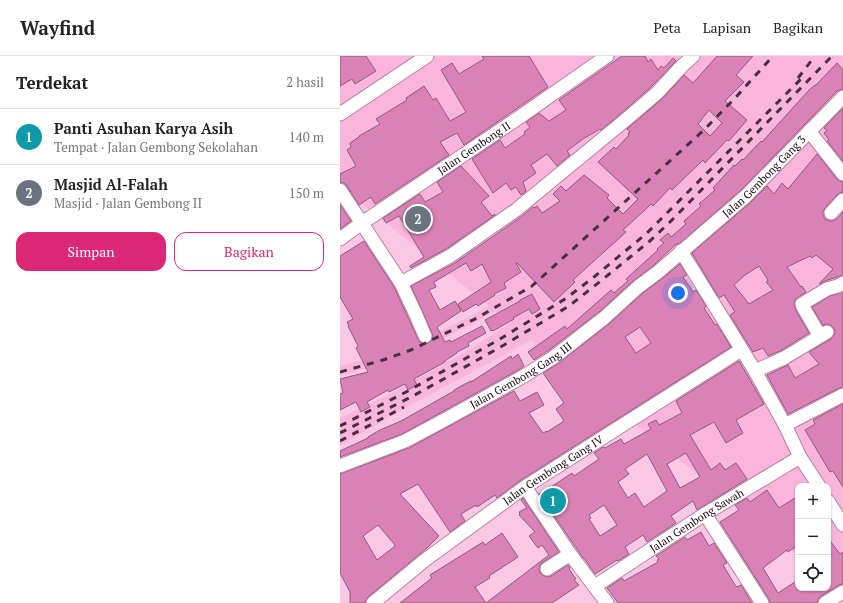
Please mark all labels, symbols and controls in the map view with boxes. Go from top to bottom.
text: Wayfind [20,15,95,40]
text: Peta [654,18,681,37]
text: Lapisan [703,18,751,37]
text: Bagikan [773,18,823,37]
text: Terdekat [16,71,88,94]
text: 2 hasil [286,73,324,91]
text: Panti Asuhan Karya Asih [54,118,233,138]
street label: Jalan Gembong II [435,118,513,177]
text: 1 [25,128,33,146]
text: 140 m [289,128,324,146]
street label: Jalan Gembong Gang 3 [719,132,809,220]
text: Tempat · Jalan Gembong Sekolahan [54,138,258,156]
text: Masjid Al-Falah [54,174,168,194]
text: 2 [25,184,33,202]
text: 150 m [289,184,324,202]
text: Masjid · Jalan Gembong II [54,194,202,212]
pin: 2 [405,204,431,234]
button: Simpan [16,232,166,271]
button: Bagikan [174,232,324,271]
your location [668,283,688,303]
street label: Jalan Gembong Gang III [467,339,575,411]
street label: Jalan Gembong Gang IV [500,432,606,508]
map controls [795,483,831,591]
button: + [795,483,831,519]
street label: Jalan Gembong Sawah [647,485,747,555]
pin: 1 [540,486,566,516]
button: − [795,519,831,555]
button: locate [795,555,831,591]

